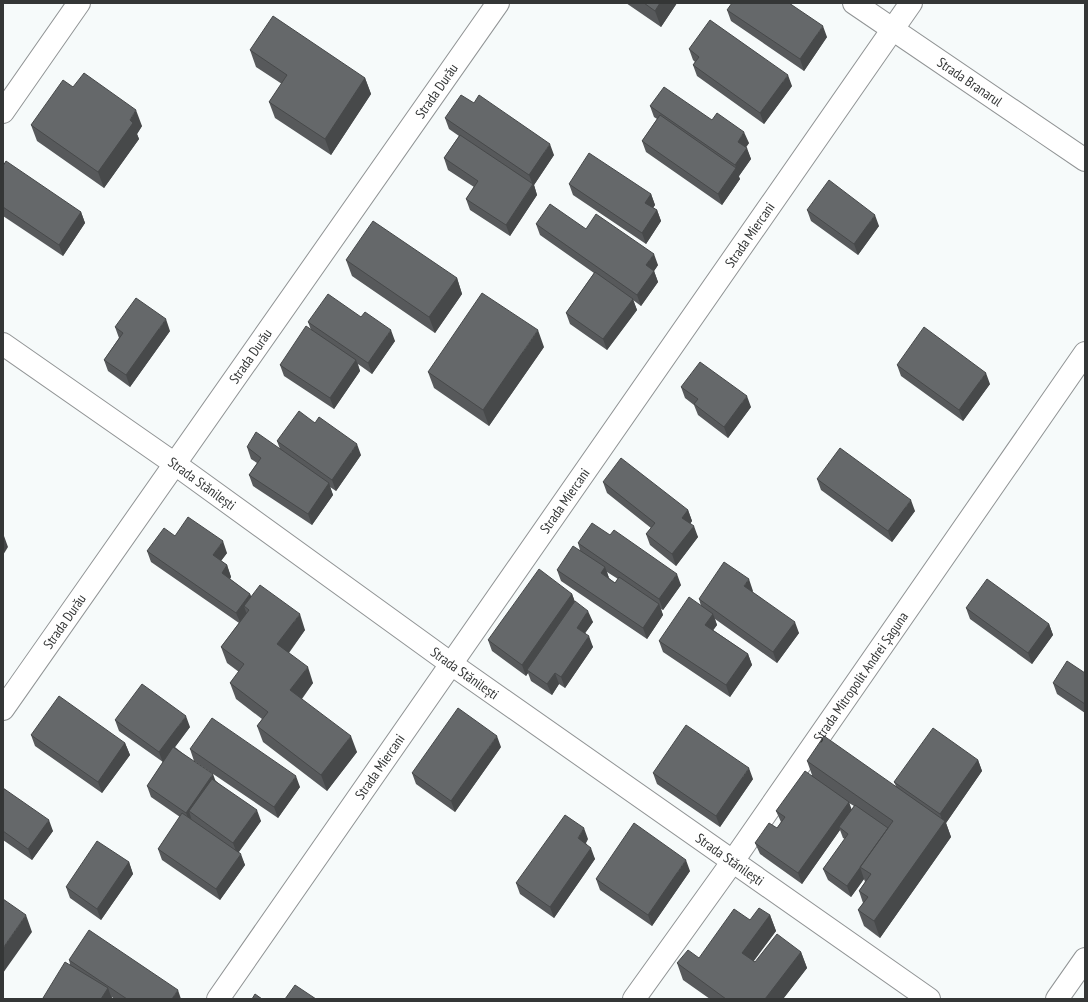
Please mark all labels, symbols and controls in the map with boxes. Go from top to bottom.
street label: Strada Branarul [934,53,1006,111]
street label: Strada Durău [411,60,462,122]
street label: Strada Miercani [721,199,779,271]
street label: Strada Durău [225,325,276,387]
street label: Strada Stănilești [165,453,239,514]
street label: Strada Miercani [536,465,594,537]
street label: Strada Durău [39,590,90,652]
street label: Strada Mitropolit Andrei Șaguna [809,608,912,745]
street label: Strada Stănilești [427,643,502,703]
street label: Strada Miercani [351,731,409,803]
street label: Strada Stănilești [692,829,767,889]

